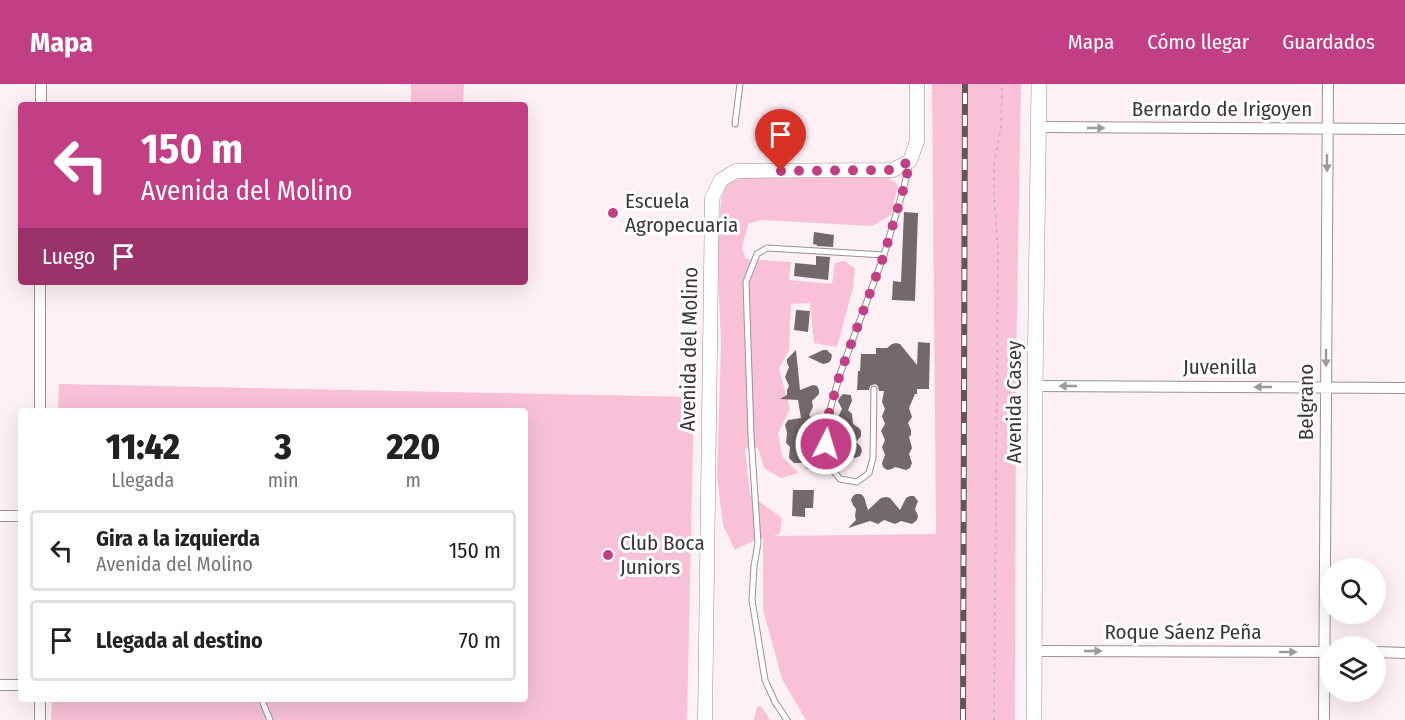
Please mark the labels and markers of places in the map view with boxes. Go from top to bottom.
pin [755,109,806,171]
place label: Escuela Agropecuaria [625,188,738,238]
marker: Escuela Agropecuaria [606,206,620,220]
place label: Club Boca Juniors [620,530,705,580]
marker: Club Boca Juniors [601,548,615,562]

